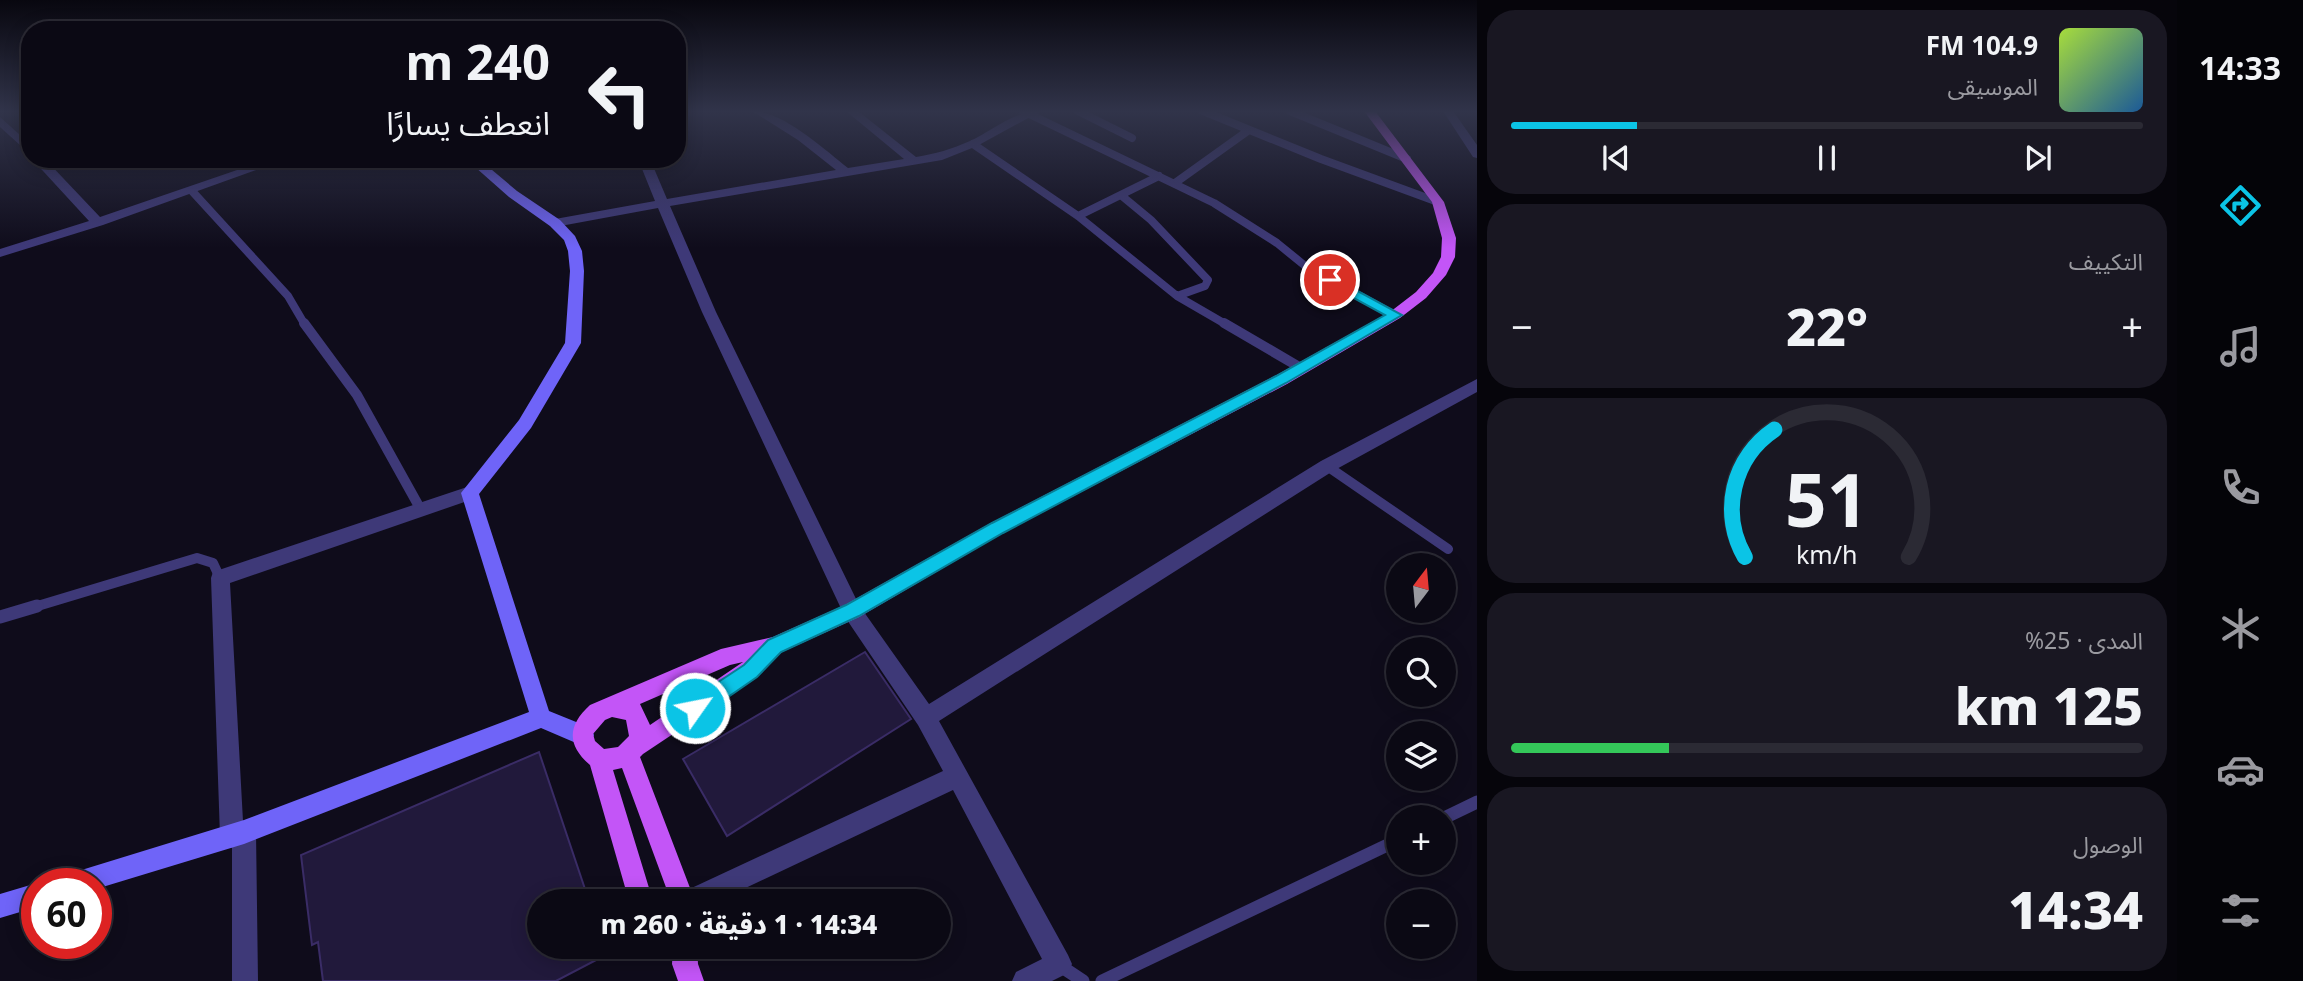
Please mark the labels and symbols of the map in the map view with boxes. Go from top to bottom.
pin [1300,250,1360,310]
north arrow [1386,553,1456,623]
position arrow [658,671,732,745]
speed limit sign: 60 [21,868,112,959]

